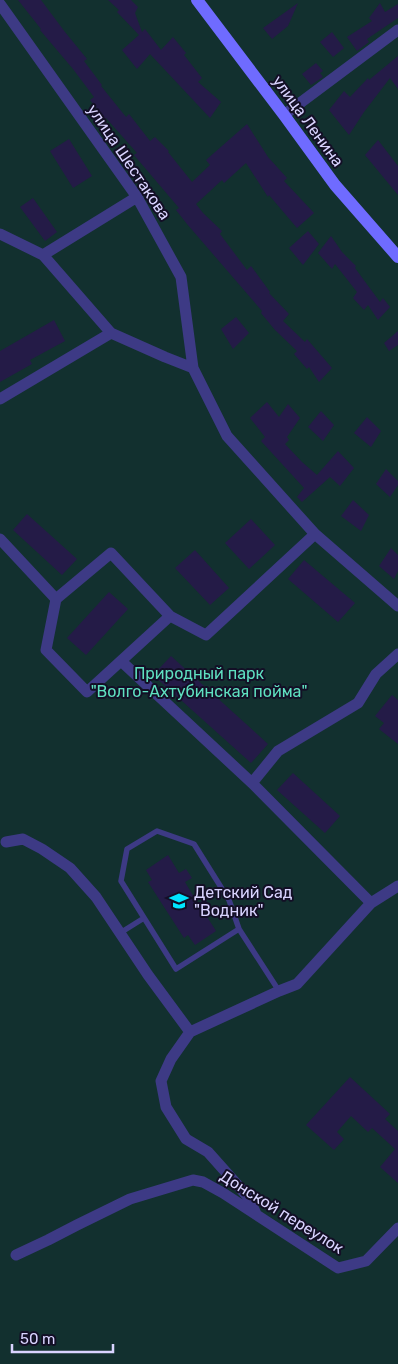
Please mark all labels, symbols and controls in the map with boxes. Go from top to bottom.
street label: улица Ленина [269,72,347,170]
street label: улица Шестакова [83,101,175,223]
park label: Природный парк "Волго-Ахтубинская пойма" [91,664,307,701]
place label: Детский Сад "Водник" [194,883,293,920]
school or university icon: Детский Сад "Водник" [168,890,190,912]
street label: Донской переулок [217,1166,348,1258]
scale bar [12,1322,114,1354]
text: 50 m [20,1330,55,1348]

